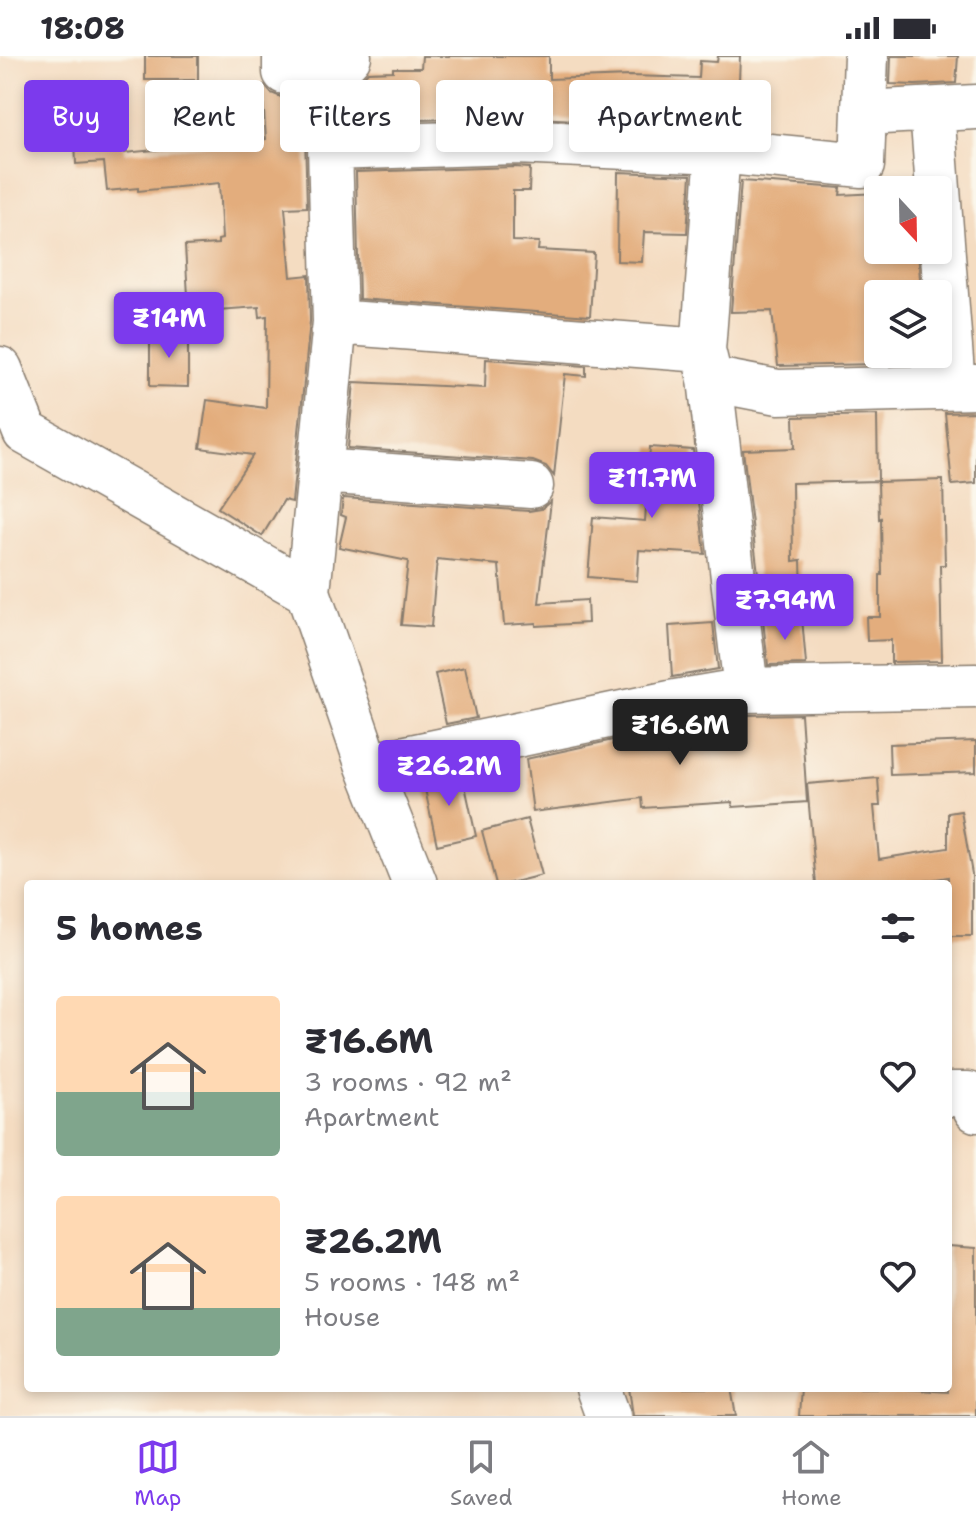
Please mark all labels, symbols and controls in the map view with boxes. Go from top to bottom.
text: 18:08 [40,8,125,49]
chip: Buy [24,80,129,152]
chip: Rent [145,80,264,152]
chip: Filters [280,80,420,152]
chip: New [436,80,553,152]
chip: Apartment [569,80,771,152]
north arrow [864,176,952,264]
map controls [864,176,952,368]
button: layers [864,280,952,368]
pin: ₹14M [122,292,216,360]
text: ₹14M [132,300,206,335]
pin: ₹11.7M [587,452,717,520]
text: ₹11.7M [607,460,697,495]
pin: ₹7.94M [720,574,850,642]
text: ₹7.94M [734,582,836,617]
pin: ₹16.6M [615,699,745,767]
text: ₹16.6M [631,707,729,742]
pin: ₹26.2M [384,740,514,808]
text: ₹26.2M [396,748,502,783]
text: 5 homes [56,905,203,951]
icon: filters [876,906,920,950]
text: ₹16.6M [304,1018,433,1064]
icon: home [120,1028,216,1124]
icon: heart [876,1054,920,1098]
text: 3 rooms · 92 m² [304,1064,512,1099]
text: Apartment [304,1099,440,1134]
text: ₹26.2M [304,1218,442,1264]
icon: home [120,1228,216,1324]
icon: heart [876,1254,920,1298]
text: 5 rooms · 148 m² [304,1264,520,1299]
text: House [304,1299,380,1334]
tab: Map [134,1435,181,1512]
tab: Saved [450,1435,513,1512]
tab: Home [781,1435,842,1512]

